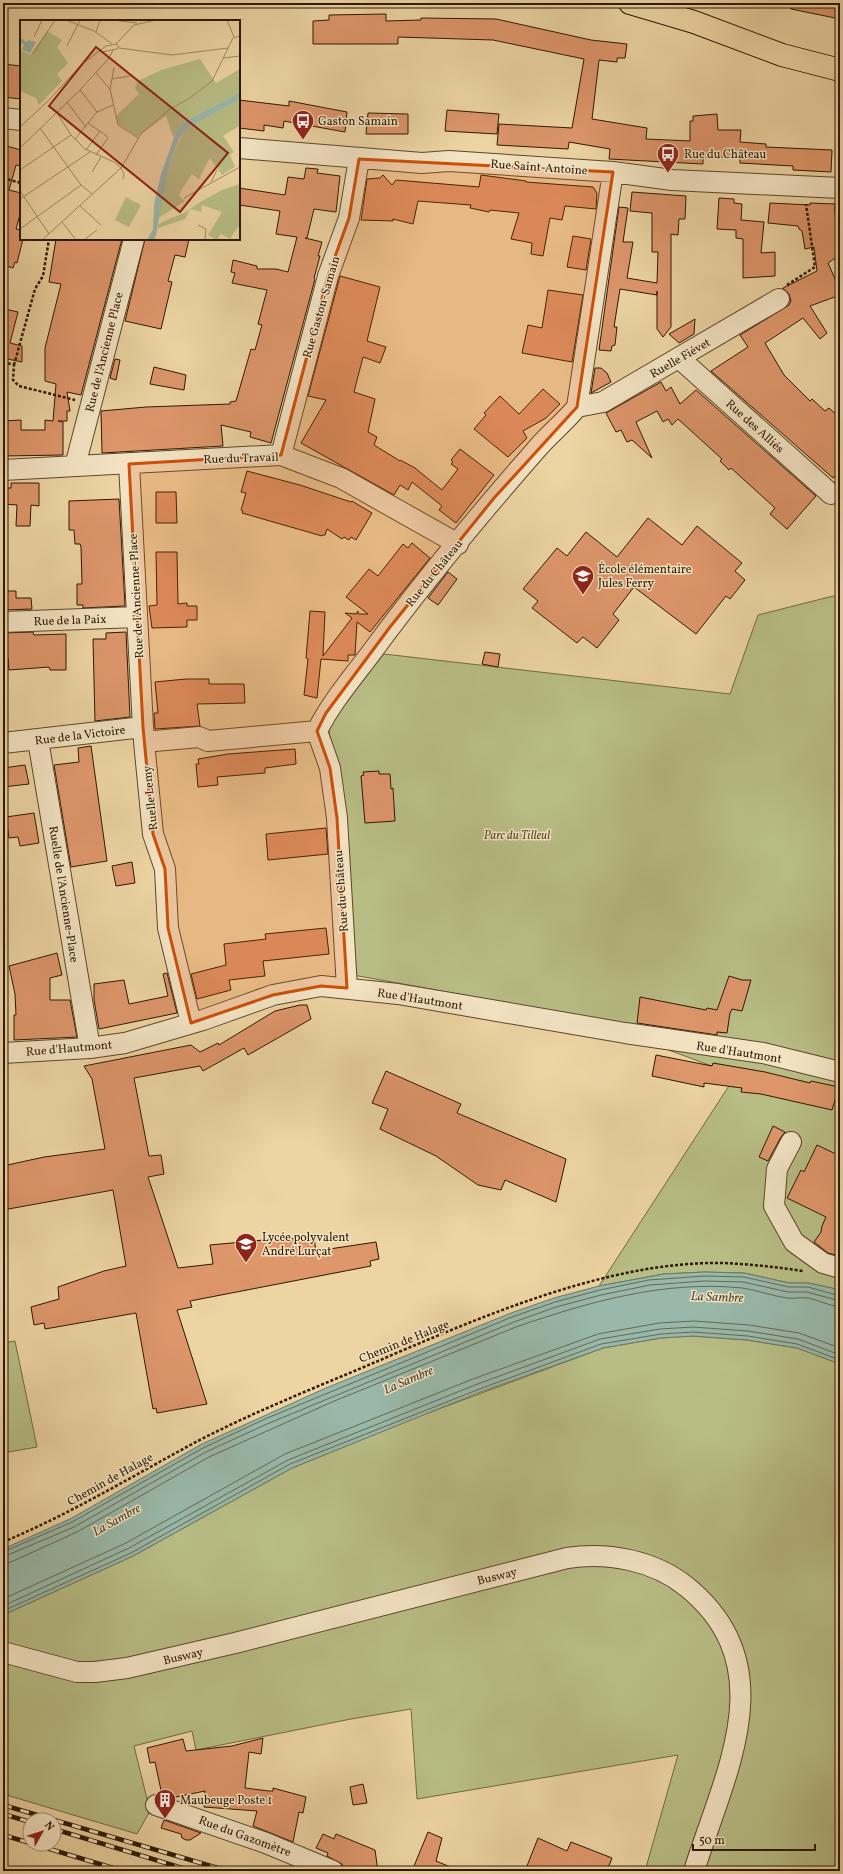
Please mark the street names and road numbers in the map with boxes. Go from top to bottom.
street label: Rue Saint-Antoine [490,157,588,179]
street label: Rue Gaston-Samain [300,254,344,360]
street label: Rue de l'Ancienne Place [82,290,128,414]
street label: Ruelle Fiévet [647,335,714,383]
street label: Rue des Alliés [722,396,787,457]
street label: Rue du Travail [203,450,279,468]
street label: Rue de l'Ancienne-Place [126,533,148,659]
street label: Rue du Château [403,536,467,611]
street label: Rue de la Paix [33,612,107,630]
street label: Rue de la Victoire [34,722,127,749]
street label: Ruelle Lemy [140,764,162,831]
street label: Ruelle de l'Ancienne-Place [44,825,82,964]
street label: Rue du Château [331,849,353,933]
street label: Rue d'Hautmont [376,985,464,1015]
street label: Rue d'Hautmont [25,1037,113,1061]
street label: Rue d'Hautmont [695,1038,783,1068]
street label: Chemin de Halage [357,1316,452,1367]
street label: Chemin de Halage [65,1450,156,1510]
street label: Busway [476,1564,519,1590]
street label: Busway [162,1645,205,1669]
street label: Rue du Gazomètre [196,1813,293,1861]

